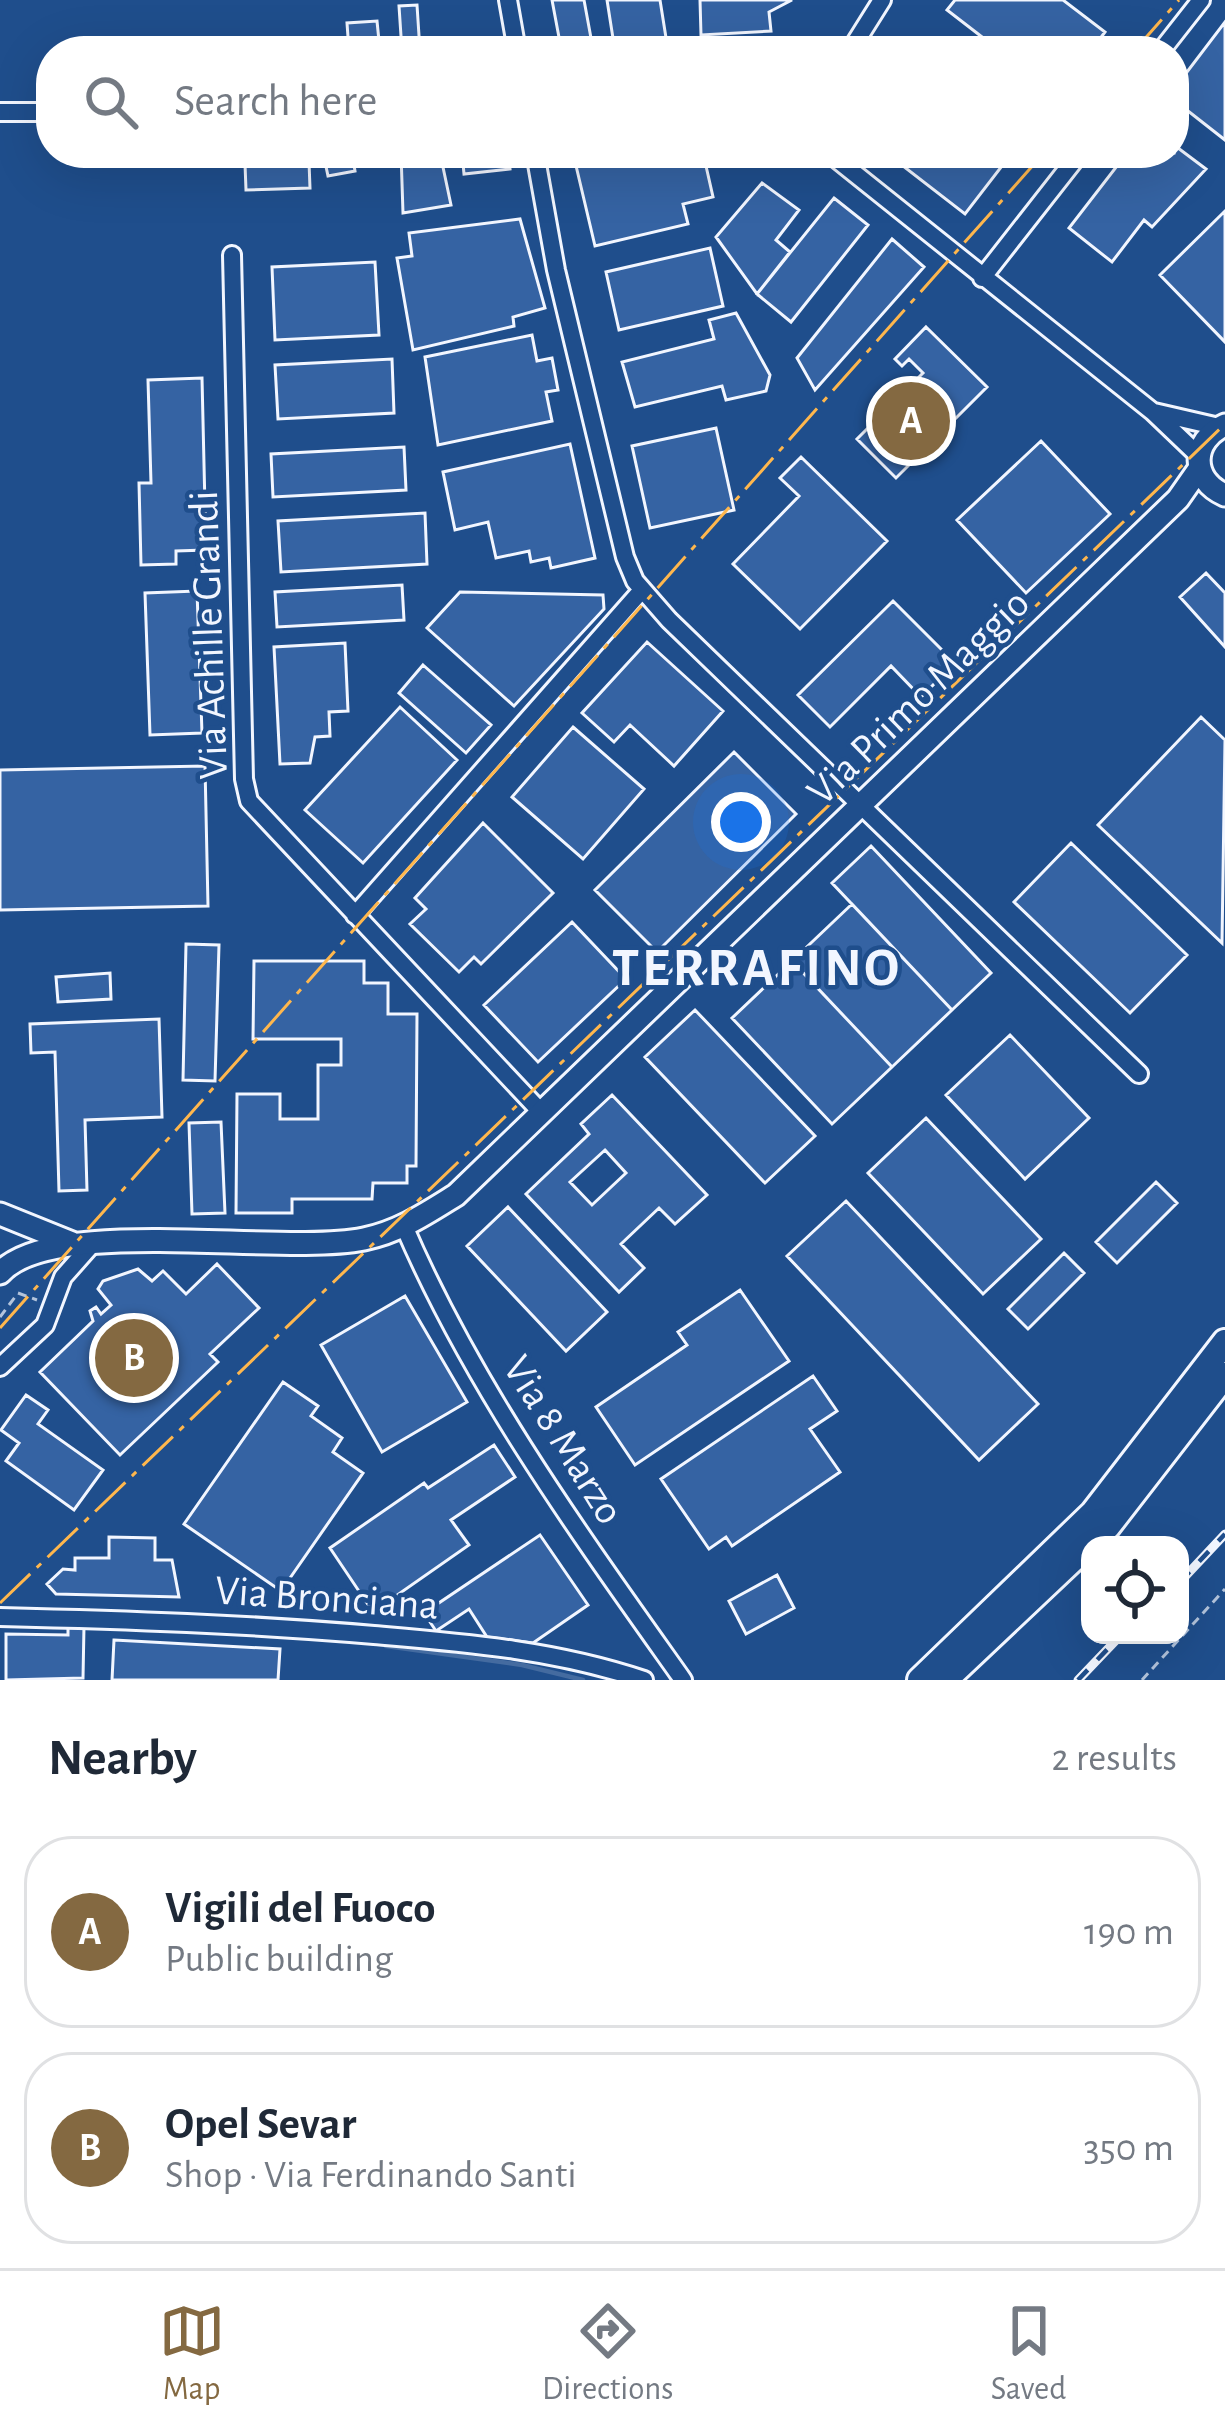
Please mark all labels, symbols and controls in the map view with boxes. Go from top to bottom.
search box [36,36,1189,168]
icon: search [78,69,144,135]
text: Search here [174,79,377,124]
pin: A [872,376,950,466]
street label: Via Achille Grandi [183,490,235,780]
street label: Via Primo Maggio [799,582,1037,813]
your location [711,792,771,852]
district label: TERRAFINO [612,942,902,996]
pin: B [95,1313,173,1403]
street label: Via 8 Marzo [495,1349,631,1532]
map controls [1081,1536,1189,1644]
button: locate [1081,1536,1189,1644]
street label: Via Bronciana [214,1569,440,1627]
text: Nearby [48,1733,197,1784]
text: 2 results [1051,1739,1177,1778]
text: Vigili del Fuoco [165,1886,435,1931]
text: A [78,1913,102,1952]
text: 190 m [1084,1913,1174,1952]
text: Public building [165,1940,393,1979]
text: Opel Sevar [165,2102,356,2147]
text: B [79,2129,101,2168]
text: 350 m [1083,2129,1174,2168]
text: Shop · Via Ferdinando Santi [165,2156,577,2195]
tab: Map [159,2298,225,2410]
tab: Directions [542,2298,673,2410]
tab: Saved [991,2298,1066,2410]

